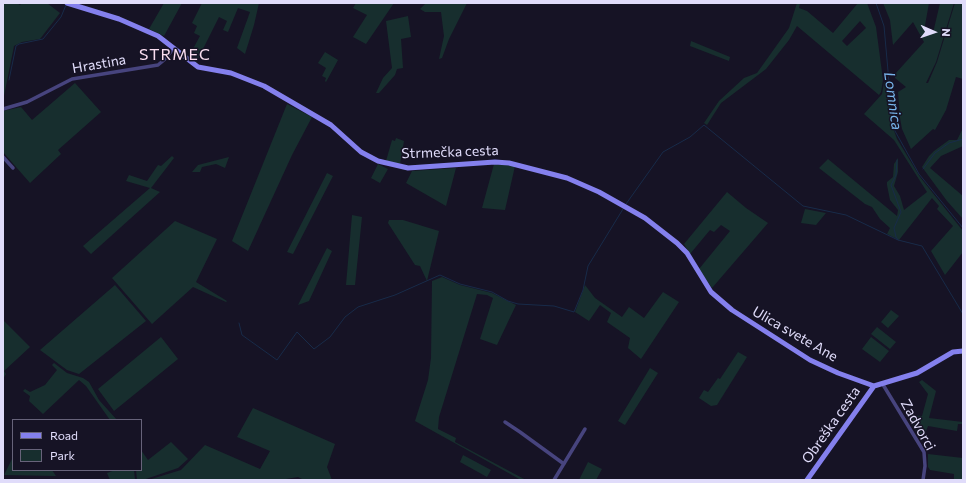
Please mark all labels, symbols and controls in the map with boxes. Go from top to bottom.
north arrow [914,12,954,52]
text: N [940,28,953,37]
district label: STRMEC [139,45,211,65]
street label: Hrastina [71,51,127,77]
water label: Lomnica [880,71,906,131]
street label: Strmečka cesta [401,142,499,162]
street label: Ulica svete Ane [749,303,841,365]
street label: Obreška cesta [798,383,864,467]
street label: Zadvorci [897,396,939,454]
legend [12,419,142,471]
text: Road [50,428,78,442]
text: Park [50,448,75,462]

